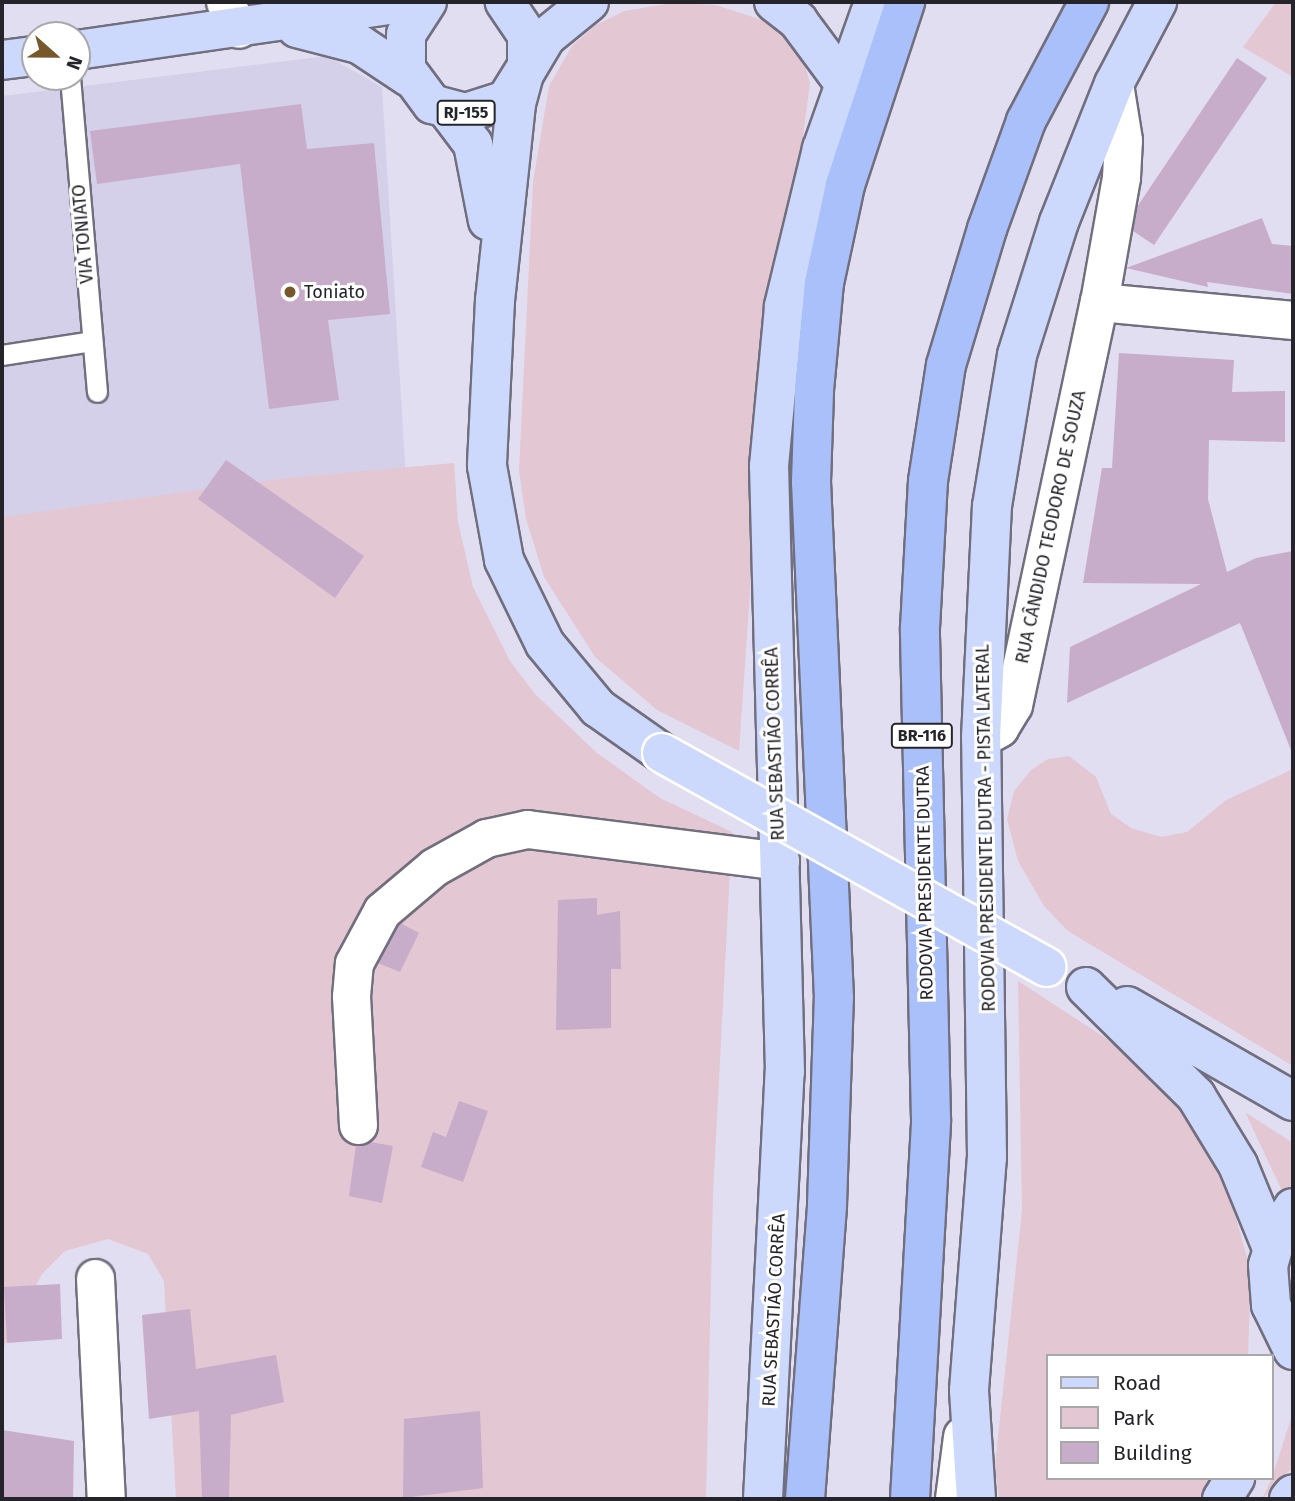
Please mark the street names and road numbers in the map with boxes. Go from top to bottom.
road number: RJ-155 [436,100,496,125]
street label: VIA TONIATO [68,183,98,285]
street label: RUA CÂNDIDO TEODORO DE SOUZA [1011,388,1091,666]
street label: RODOVIA PRESIDENTE DUTRA - PISTA LATERAL [972,644,1000,1012]
street label: RUA SEBASTIÃO CORRÊA [761,647,789,841]
road number: BR-116 [890,723,954,748]
street label: RODOVIA PRESIDENTE DUTRA [912,765,938,1001]
street label: RUA SEBASTIÃO CORRÊA [758,1213,790,1407]

